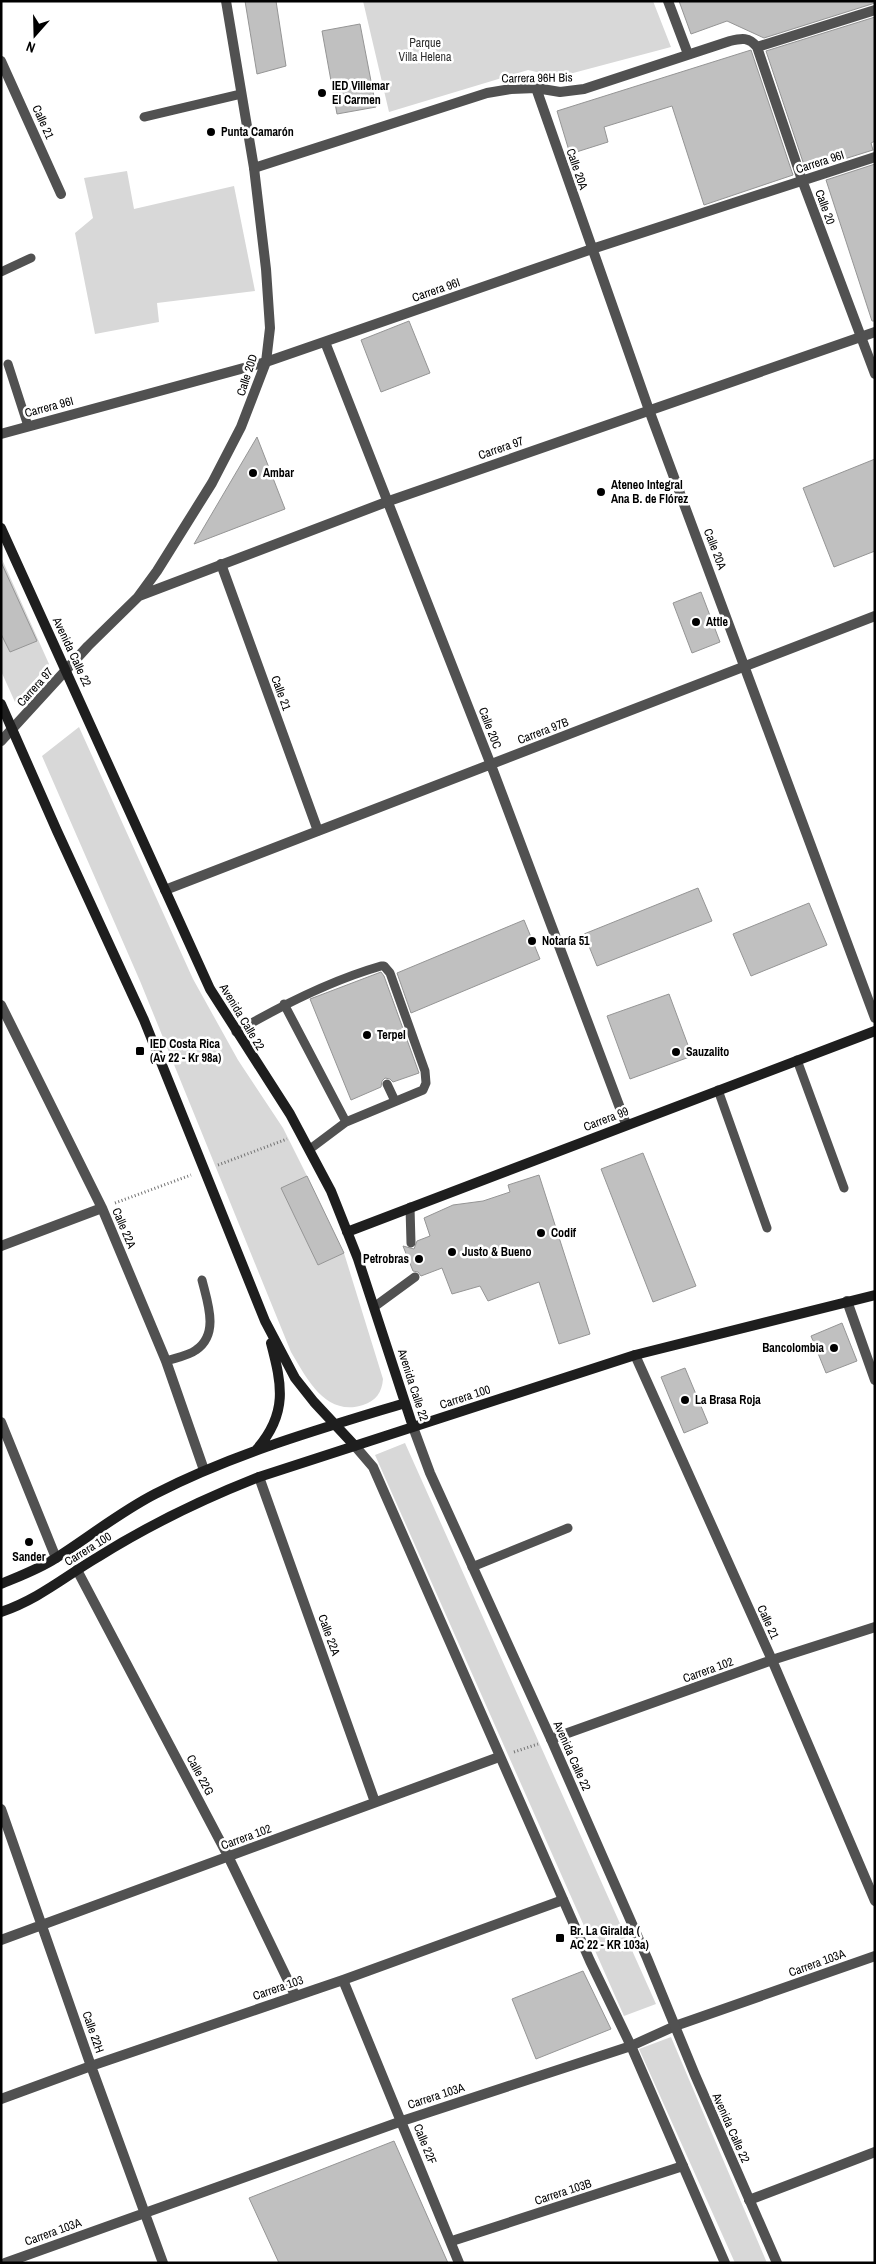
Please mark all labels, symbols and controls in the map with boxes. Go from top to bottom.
north arrow [10,10,60,60]
park label: Parque Villa Helena [399,35,452,65]
text: N [24,37,38,57]
street label: Carrera 96H Bis [501,69,573,87]
place label: IED Villemar El Carmen [332,78,389,108]
marker: IED Villemar El Carmen [316,87,328,99]
street label: Calle 21 [28,102,58,142]
place label: Punta Camarón [221,124,294,140]
marker: Punta Camarón [205,126,217,138]
street label: Calle 20A [562,146,592,192]
street label: Carrera 96I [794,147,846,177]
street label: Calle 20 [811,187,839,227]
street label: Carrera 96I [410,274,462,306]
street label: Calle 20D [233,352,261,398]
street label: Carrera 96I [23,393,75,421]
street label: Carrera 97 [476,433,526,463]
place label: Ambar [263,465,294,481]
marker: Ambar [247,467,259,479]
place label: Ateneo Integral Ana B. de Flórez [611,477,688,507]
marker: Ateneo Integral Ana B. de Flórez [595,486,607,498]
street label: Calle 20A [700,526,730,572]
street label: Avenida Calle 22 [49,614,95,689]
place label: Attle [706,614,728,630]
marker: Attle [690,616,702,628]
street label: Carrera 97 [13,664,57,710]
street label: Calle 21 [267,673,295,713]
street label: Calle 20C [475,705,505,751]
street label: Carrera 97B [515,714,571,748]
place label: Notaría 51 [542,933,590,949]
marker: Notaría 51 [526,935,538,947]
street label: Avenida Calle 22 [215,980,268,1053]
place label: Terpel [377,1027,406,1043]
marker: Terpel [361,1029,373,1041]
place label: IED Costa Rica (Av 22 - Kr 98a) [150,1036,221,1066]
place label: Sauzalito [686,1044,729,1060]
marker: IED Costa Rica (Av 22 - Kr 98a) [134,1045,146,1057]
marker: Sauzalito [670,1046,682,1058]
street label: Carrera 99 [581,1103,631,1135]
street label: Calle 22A [108,1205,140,1251]
place label: Codif [551,1225,577,1241]
marker: Codif [535,1227,547,1239]
place label: Justo & Bueno [462,1244,531,1260]
marker: Justo & Bueno [446,1246,458,1258]
place label: Petrobras [363,1251,410,1267]
marker: Petrobras [413,1253,425,1265]
place label: Bancolombia [762,1340,825,1356]
marker: Bancolombia [828,1342,840,1354]
street label: Avenida Calle 22 [394,1346,432,1423]
street label: Carrera 100 [438,1381,492,1413]
place label: La Brasa Roja [695,1392,761,1408]
marker: La Brasa Roja [679,1394,691,1406]
street label: Carrera 100 [61,1528,115,1570]
marker: Sander [23,1536,35,1548]
place label: Sander [12,1549,46,1565]
street label: Calle 21 [753,1602,783,1642]
street label: Calle 22A [314,1612,344,1658]
street label: Carrera 102 [681,1654,735,1686]
street label: Avenida Calle 22 [549,1718,595,1793]
street label: Calle 22G [183,1752,217,1798]
street label: Carrera 102 [219,1821,273,1853]
place label: Br. La Giralda ( AC 22 - KR 103a) [570,1923,649,1953]
marker: Br. La Giralda ( AC 22 - KR 103a) [554,1932,566,1944]
street label: Carrera 103A [787,1945,848,1981]
street label: Carrera 103 [251,1972,305,2004]
street label: Calle 22H [78,2009,108,2055]
street label: Carrera 103A [405,2079,467,2113]
street label: Avenida Calle 22 [708,2090,754,2165]
street label: Calle 22F [410,2121,440,2167]
street label: Carrera 103B [532,2175,594,2209]
street label: Carrera 103A [23,2214,84,2250]

